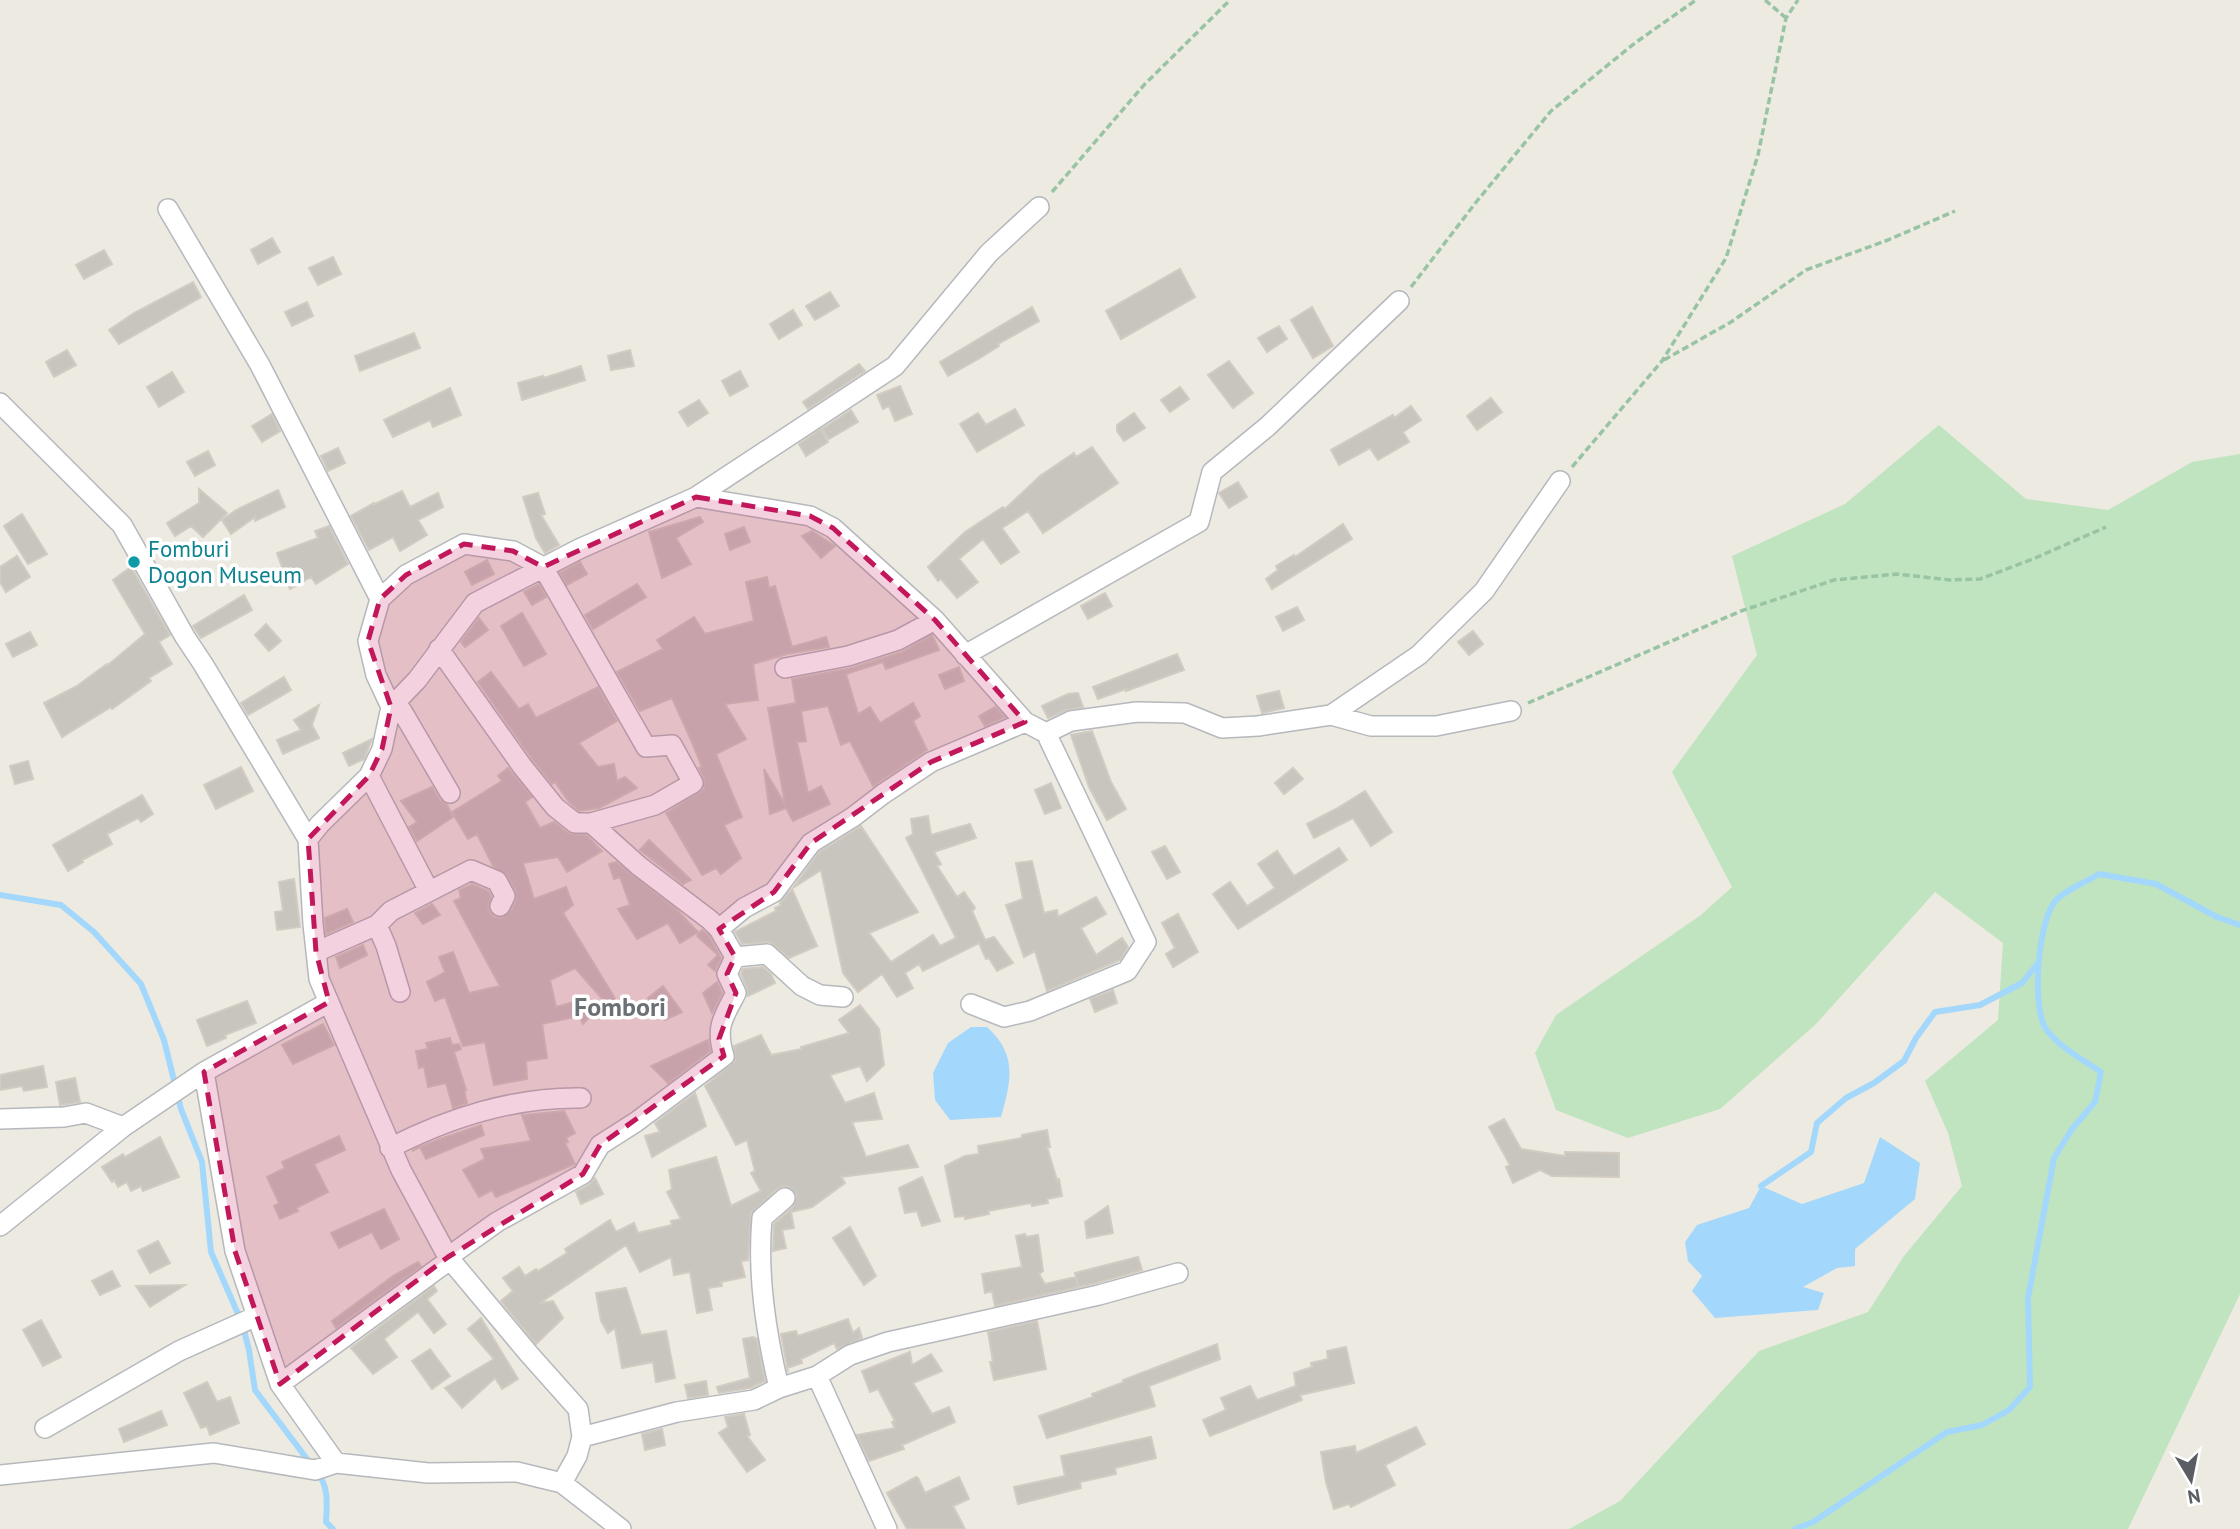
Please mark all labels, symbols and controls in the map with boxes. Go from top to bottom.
place label: Fomburi Dogon Museum [148,534,302,589]
marker: Fomburi Dogon Museum [126,554,142,570]
district label: Fombori [574,990,666,1023]
north arrow [2156,1445,2226,1515]
text: N [2186,1484,2202,1510]

